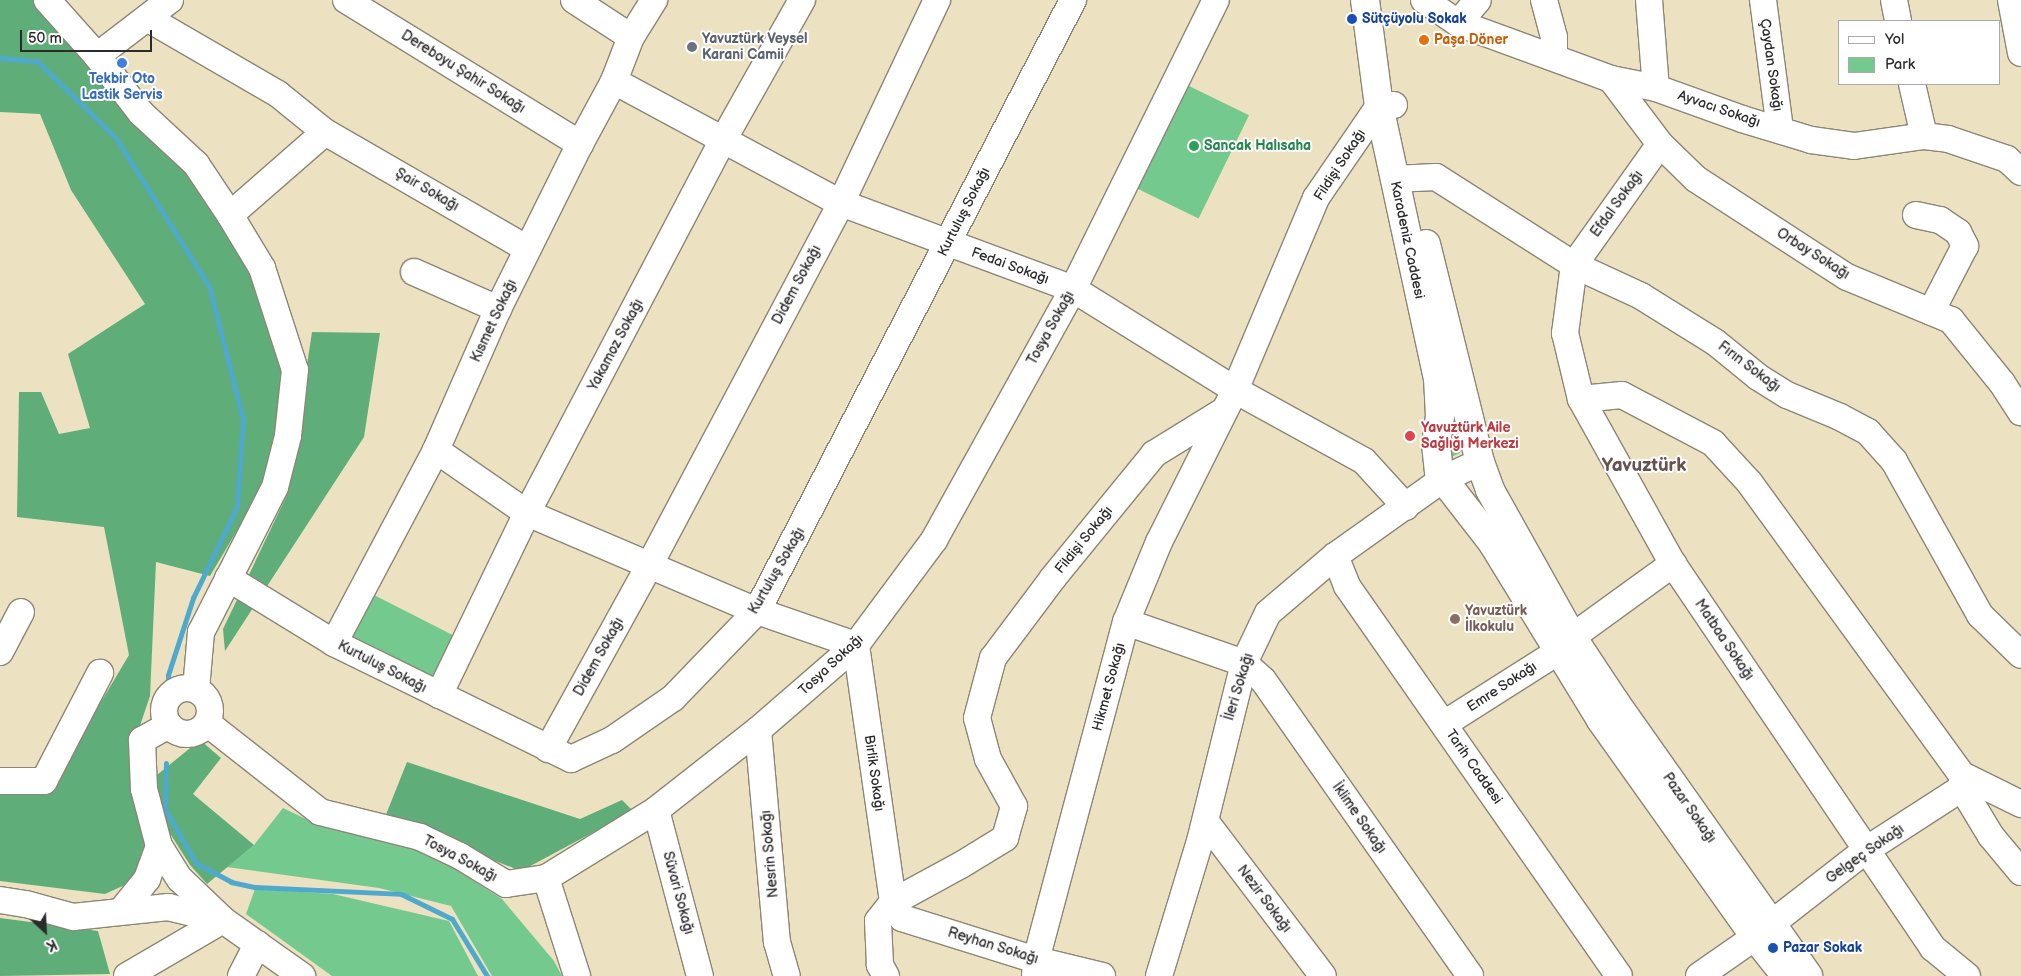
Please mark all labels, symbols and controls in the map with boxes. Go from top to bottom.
place label: Sütçüyolu Sokak [1362,11,1467,27]
marker: Sütçüyolu Sokak [1346,13,1358,25]
street label: Çaydan Sokağı [1756,17,1786,113]
scale bar [22,20,155,52]
legend [1838,20,2001,85]
street label: Dereboyu Şahir Sokağı [398,27,528,117]
text: 50 m [28,29,62,48]
text: Yol [1885,30,1904,49]
place label: Yavuztürk Veysel Karani Camii [702,31,808,64]
place label: Paşa Döner [1434,32,1508,48]
marker: Paşa Döner [1418,34,1430,46]
marker: Yavuztürk Veysel Karani Camii [686,41,698,53]
text: Park [1885,55,1915,74]
marker: Tekbir Oto Lastik Servis [116,57,128,69]
place label: Tekbir Oto Lastik Servis [81,71,163,104]
street label: Ayvacı Sokağı [1676,87,1762,131]
street label: Fildişi Sokağı [1311,126,1369,204]
place label: Sancak Halısaha [1204,138,1311,154]
marker: Sancak Halısaha [1188,140,1200,152]
street label: Şair Sokağı [392,165,462,215]
street label: Kurtuluş Sokağı [934,165,994,259]
street label: Efdal Sokağı [1587,167,1647,241]
street label: Karadeniz Caddesi [1386,180,1428,300]
street label: Orbay Sokağı [1773,225,1853,283]
street label: Didem Sokağı [769,242,825,328]
street label: Fedai Sokağı [969,244,1051,288]
street label: Kısmet Sokağı [467,277,521,365]
street label: Tosya Sokağı [1024,288,1078,368]
street label: Yakamoz Sokağı [585,296,647,394]
street label: Fırın Sokağı [1714,338,1784,396]
place label: Yavuztürk Aile Sağlığı Merkezi [1421,420,1519,452]
marker: Yavuztürk Aile Sağlığı Merkezi [1403,429,1417,443]
district label: Yavuztürk [1602,455,1686,477]
street label: Fildişi Sokağı [1052,503,1116,577]
street label: Kurtuluş Sokağı [745,524,809,618]
street label: Matbaa Sokağı [1691,596,1757,684]
place label: Yavuztürk İlkokulu [1465,603,1527,636]
marker: Yavuztürk İlkokulu [1449,613,1461,625]
street label: Didem Sokağı [570,615,628,699]
street label: Tosya Sokağı [795,631,867,699]
street label: Kurtuluş Sokağı [335,637,429,697]
street label: Hikmet Sokağı [1089,641,1129,733]
street label: İleri Sokağı [1221,651,1257,723]
street label: Emre Sokağı [1464,658,1540,716]
street label: Tarih Caddesi [1442,726,1506,808]
street label: Birlik Sokağı [860,734,888,812]
street label: Pazar Sokağı [1659,770,1719,846]
street label: İklime Sokağı [1328,779,1390,857]
street label: Nesrin Sokağı [758,809,782,899]
street label: Gelgeç Sokağı [1823,821,1907,887]
street label: Tosya Sokağı [420,832,500,886]
street label: Süvari Sokağı [659,850,697,936]
street label: Nezir Sokağı [1233,862,1295,936]
north arrow [20,906,70,956]
street label: Reyhan Sokağı [946,924,1040,968]
text: K [44,935,59,955]
place label: Pazar Sokak [1783,940,1862,956]
marker: Pazar Sokak [1767,942,1779,954]

